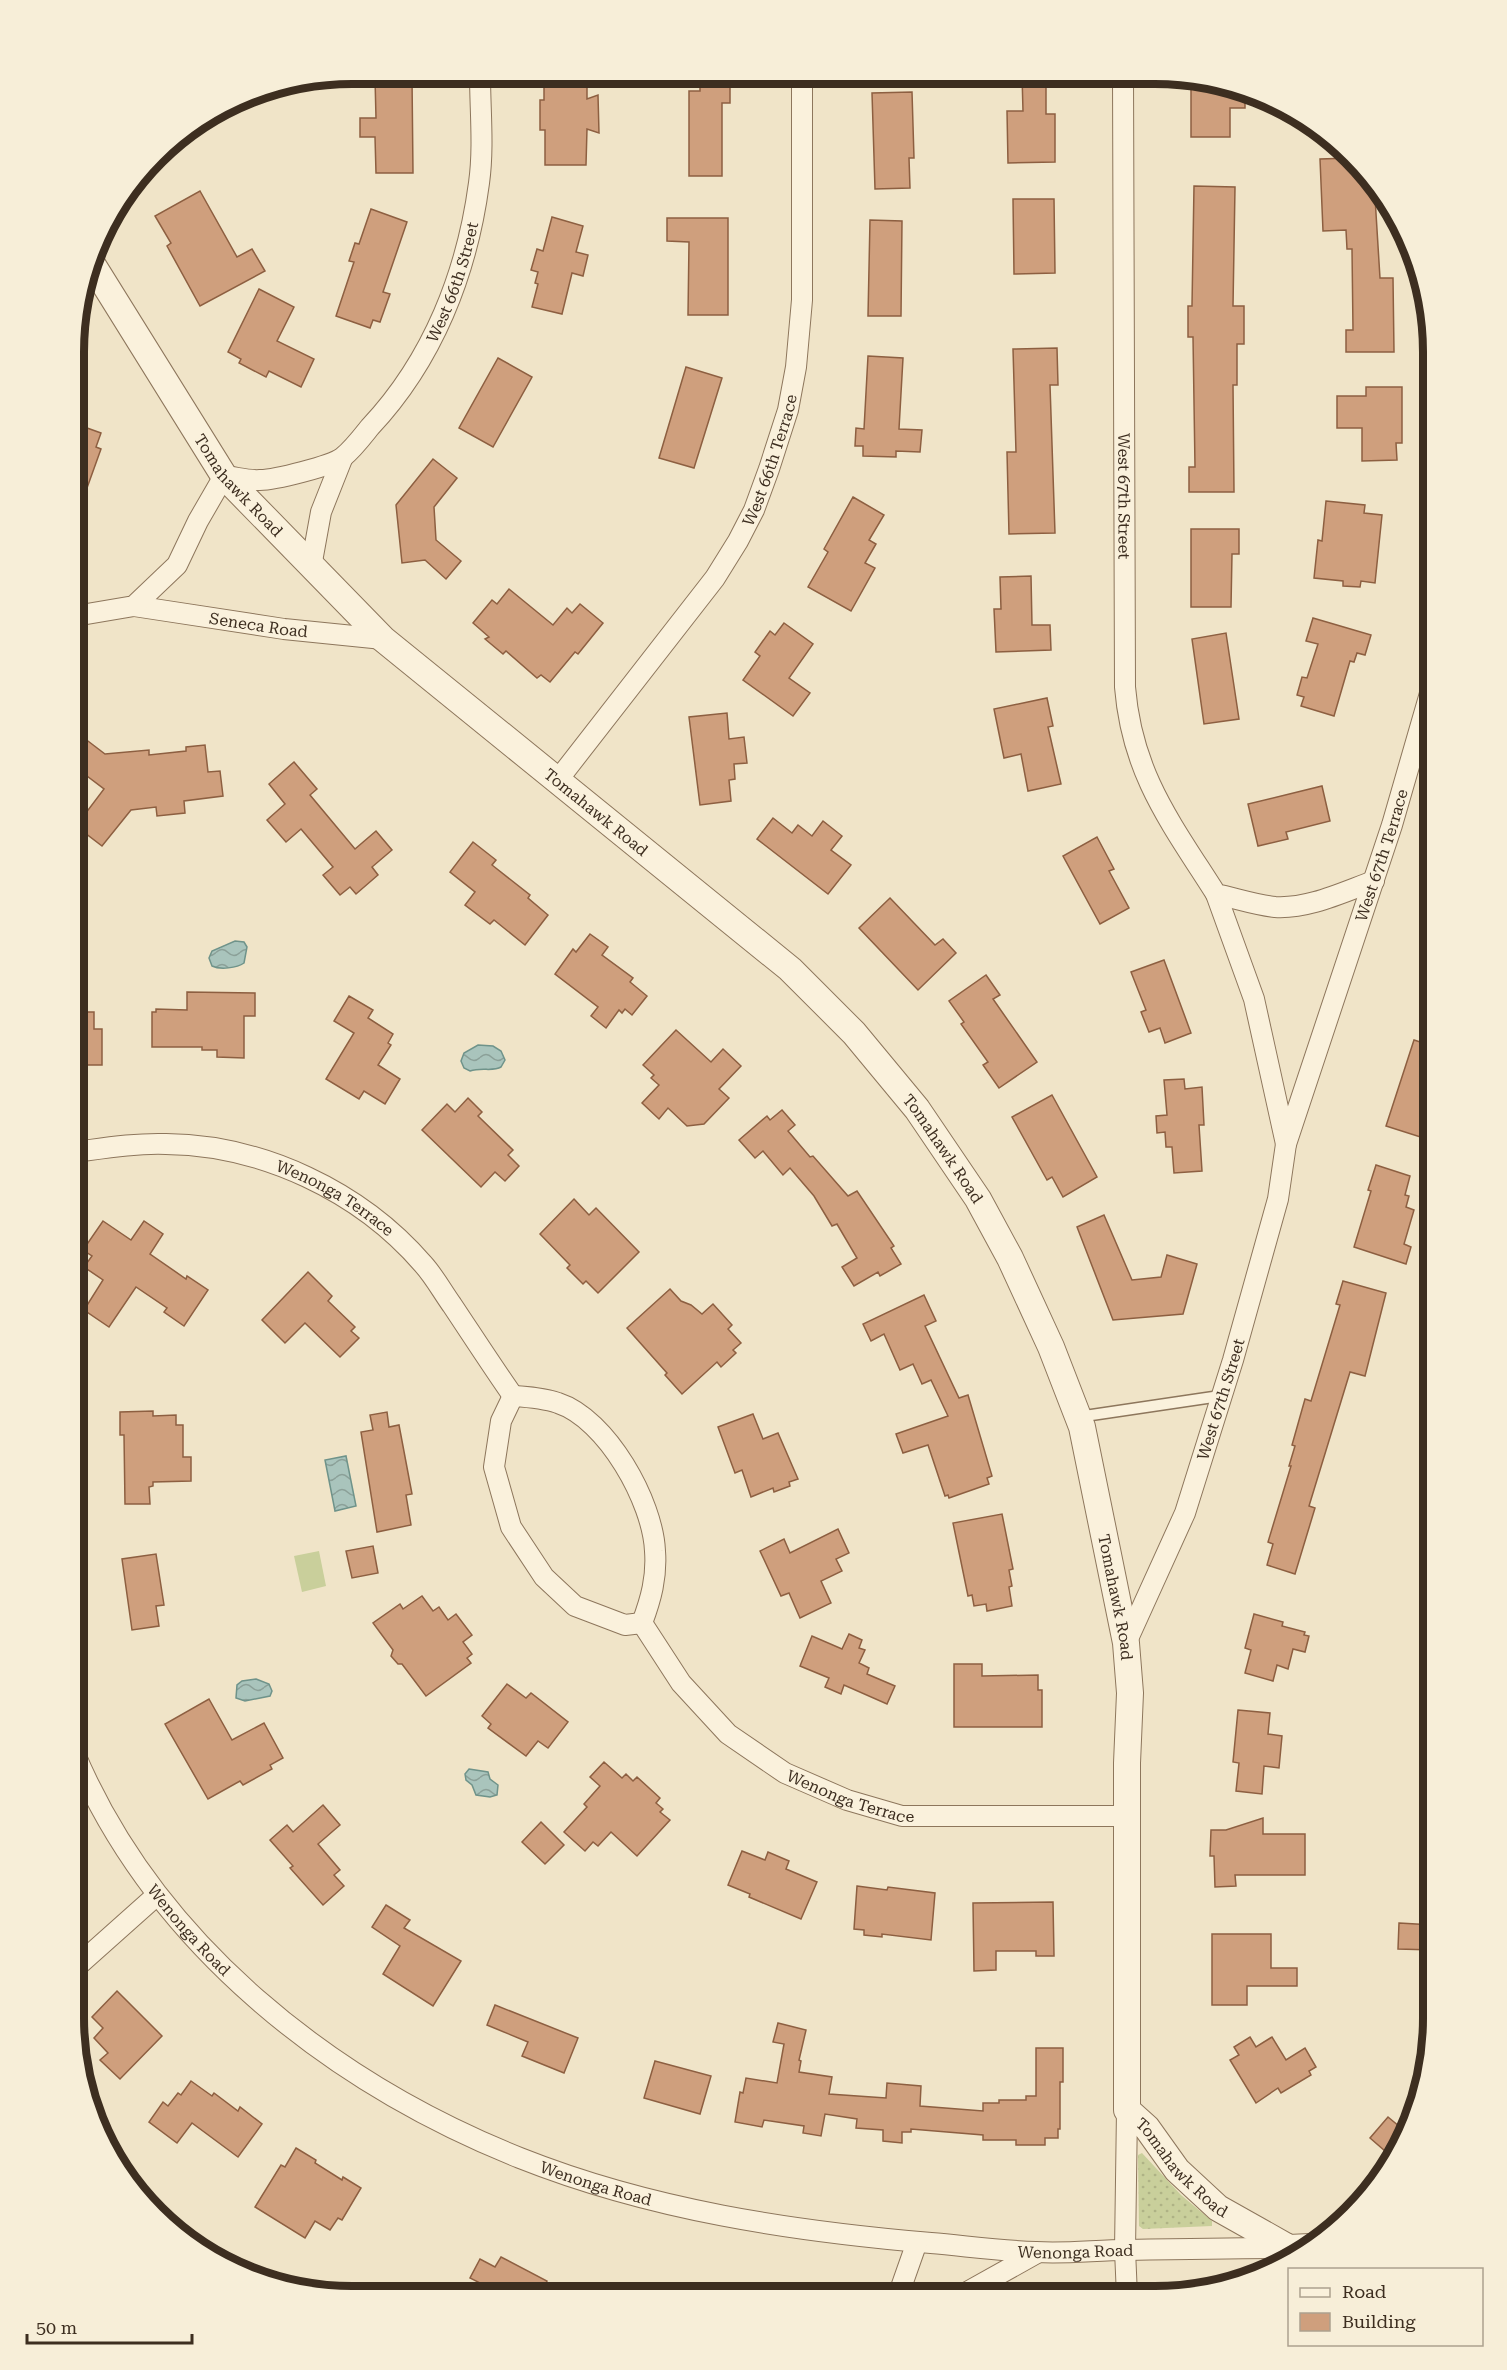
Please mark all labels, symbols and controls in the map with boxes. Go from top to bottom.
street label: West 66th Street [422,220,482,345]
street label: West 66th Terrace [738,393,800,529]
street label: Tomahawk Road [191,430,287,540]
street label: West 67th Street [1115,433,1134,559]
street label: Seneca Road [208,608,309,641]
street label: Tomahawk Road [540,764,652,860]
street label: West 67th Terrace [1351,787,1411,924]
street label: Tomahawk Road [899,1090,987,1207]
street label: Wenonga Terrace [274,1156,398,1240]
street label: West 67th Street [1193,1336,1248,1462]
street label: Tomahawk Road [1095,1532,1137,1661]
street label: Wenonga Terrace [784,1765,914,1826]
street label: Wenonga Road [144,1880,235,1979]
street label: Tomahawk Road [1132,2114,1231,2221]
street label: Wenonga Road [538,2157,654,2209]
street label: Wenonga Road [1017,2240,1134,2262]
legend [1288,2268,1483,2346]
text: Road [1342,2281,1387,2302]
scale bar [27,2307,192,2345]
text: Building [1342,2311,1416,2332]
text: 50 m [36,2317,77,2338]

